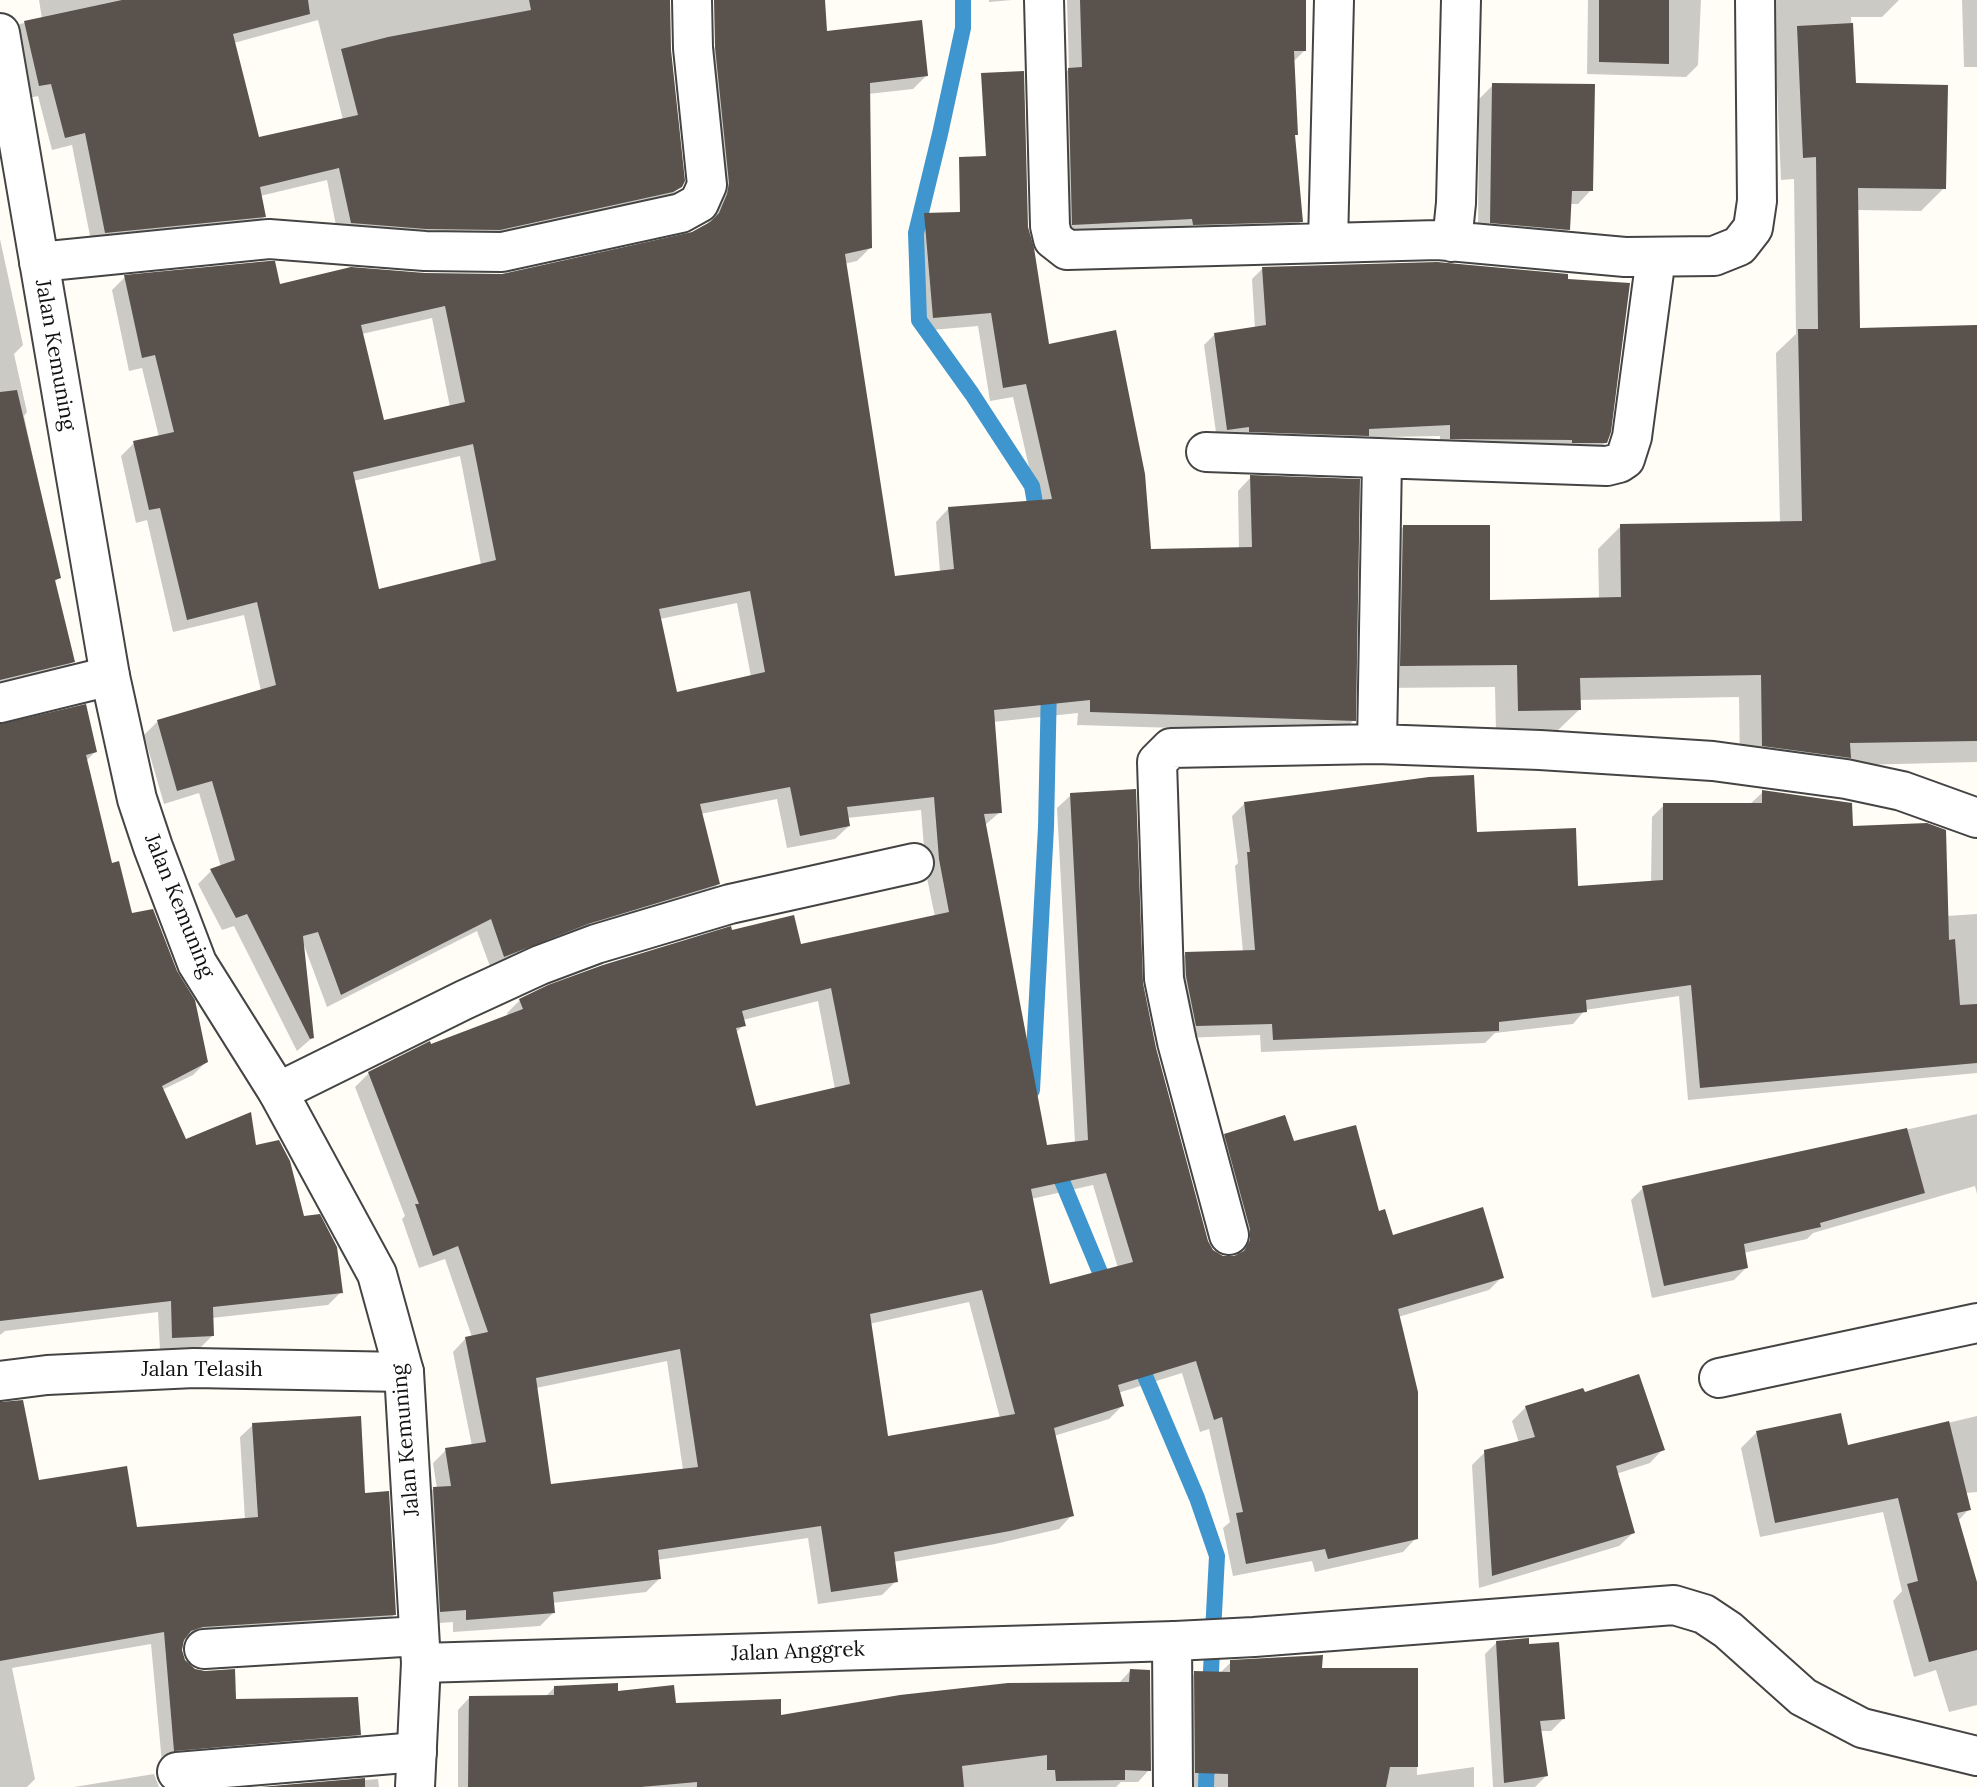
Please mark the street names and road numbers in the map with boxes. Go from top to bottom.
street label: Jalan Kemuning [29,278,81,432]
street label: Jalan Kemuning [139,830,219,982]
street label: Jalan Telasih [141,1357,263,1383]
street label: Jalan Kemuning [387,1363,425,1517]
street label: Jalan Anggrek [731,1637,865,1667]

